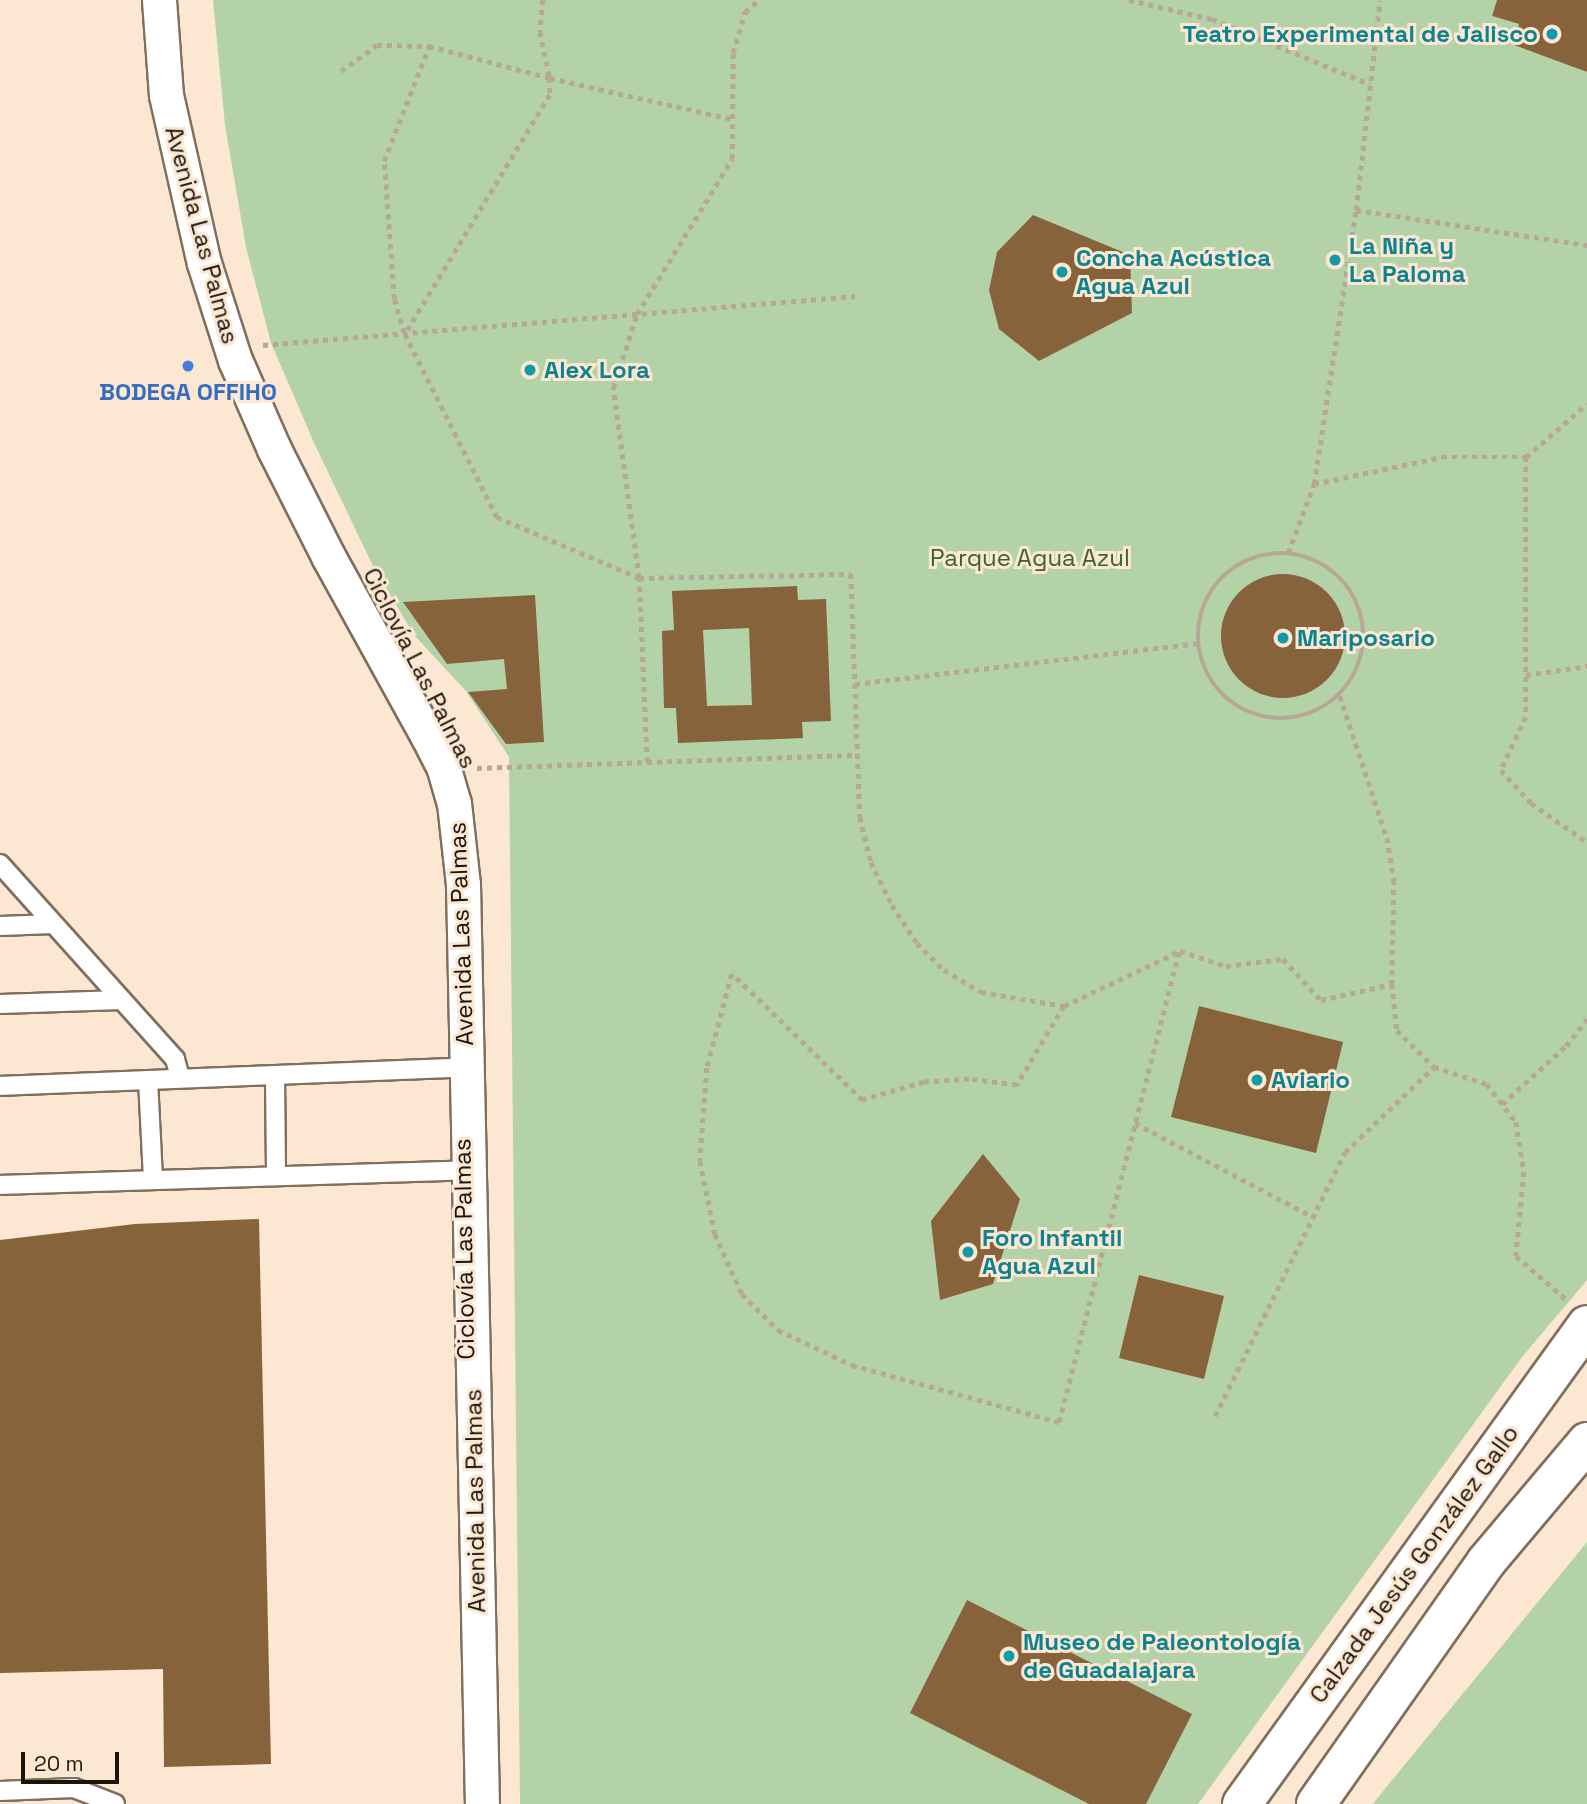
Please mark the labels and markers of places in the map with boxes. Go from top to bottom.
place label: Teatro Experimental de Jalisco [1183,20,1538,48]
marker: Teatro Experimental de Jalisco [1544,26,1560,42]
place label: La Niña y La Paloma [1349,232,1466,288]
place label: Concha Acústica Agua Azul [1076,244,1271,300]
marker: La Niña y La Paloma [1327,252,1343,268]
marker: Concha Acústica Agua Azul [1054,264,1070,280]
place label: Alex Lora [544,356,650,384]
marker: BODEGA OFFIHO [180,358,196,374]
marker: Alex Lora [522,362,538,378]
place label: BODEGA OFFIHO [99,378,277,406]
place label: Mariposario [1297,624,1435,652]
marker: Mariposario [1275,630,1291,646]
place label: Aviario [1271,1066,1350,1094]
marker: Aviario [1249,1072,1265,1088]
place label: Foro Infantil Agua Azul [982,1224,1122,1280]
marker: Foro Infantil Agua Azul [960,1244,976,1260]
place label: Museo de Paleontología de Guadalajara [1023,1628,1301,1684]
marker: Museo de Paleontología de Guadalajara [1001,1648,1017,1664]

